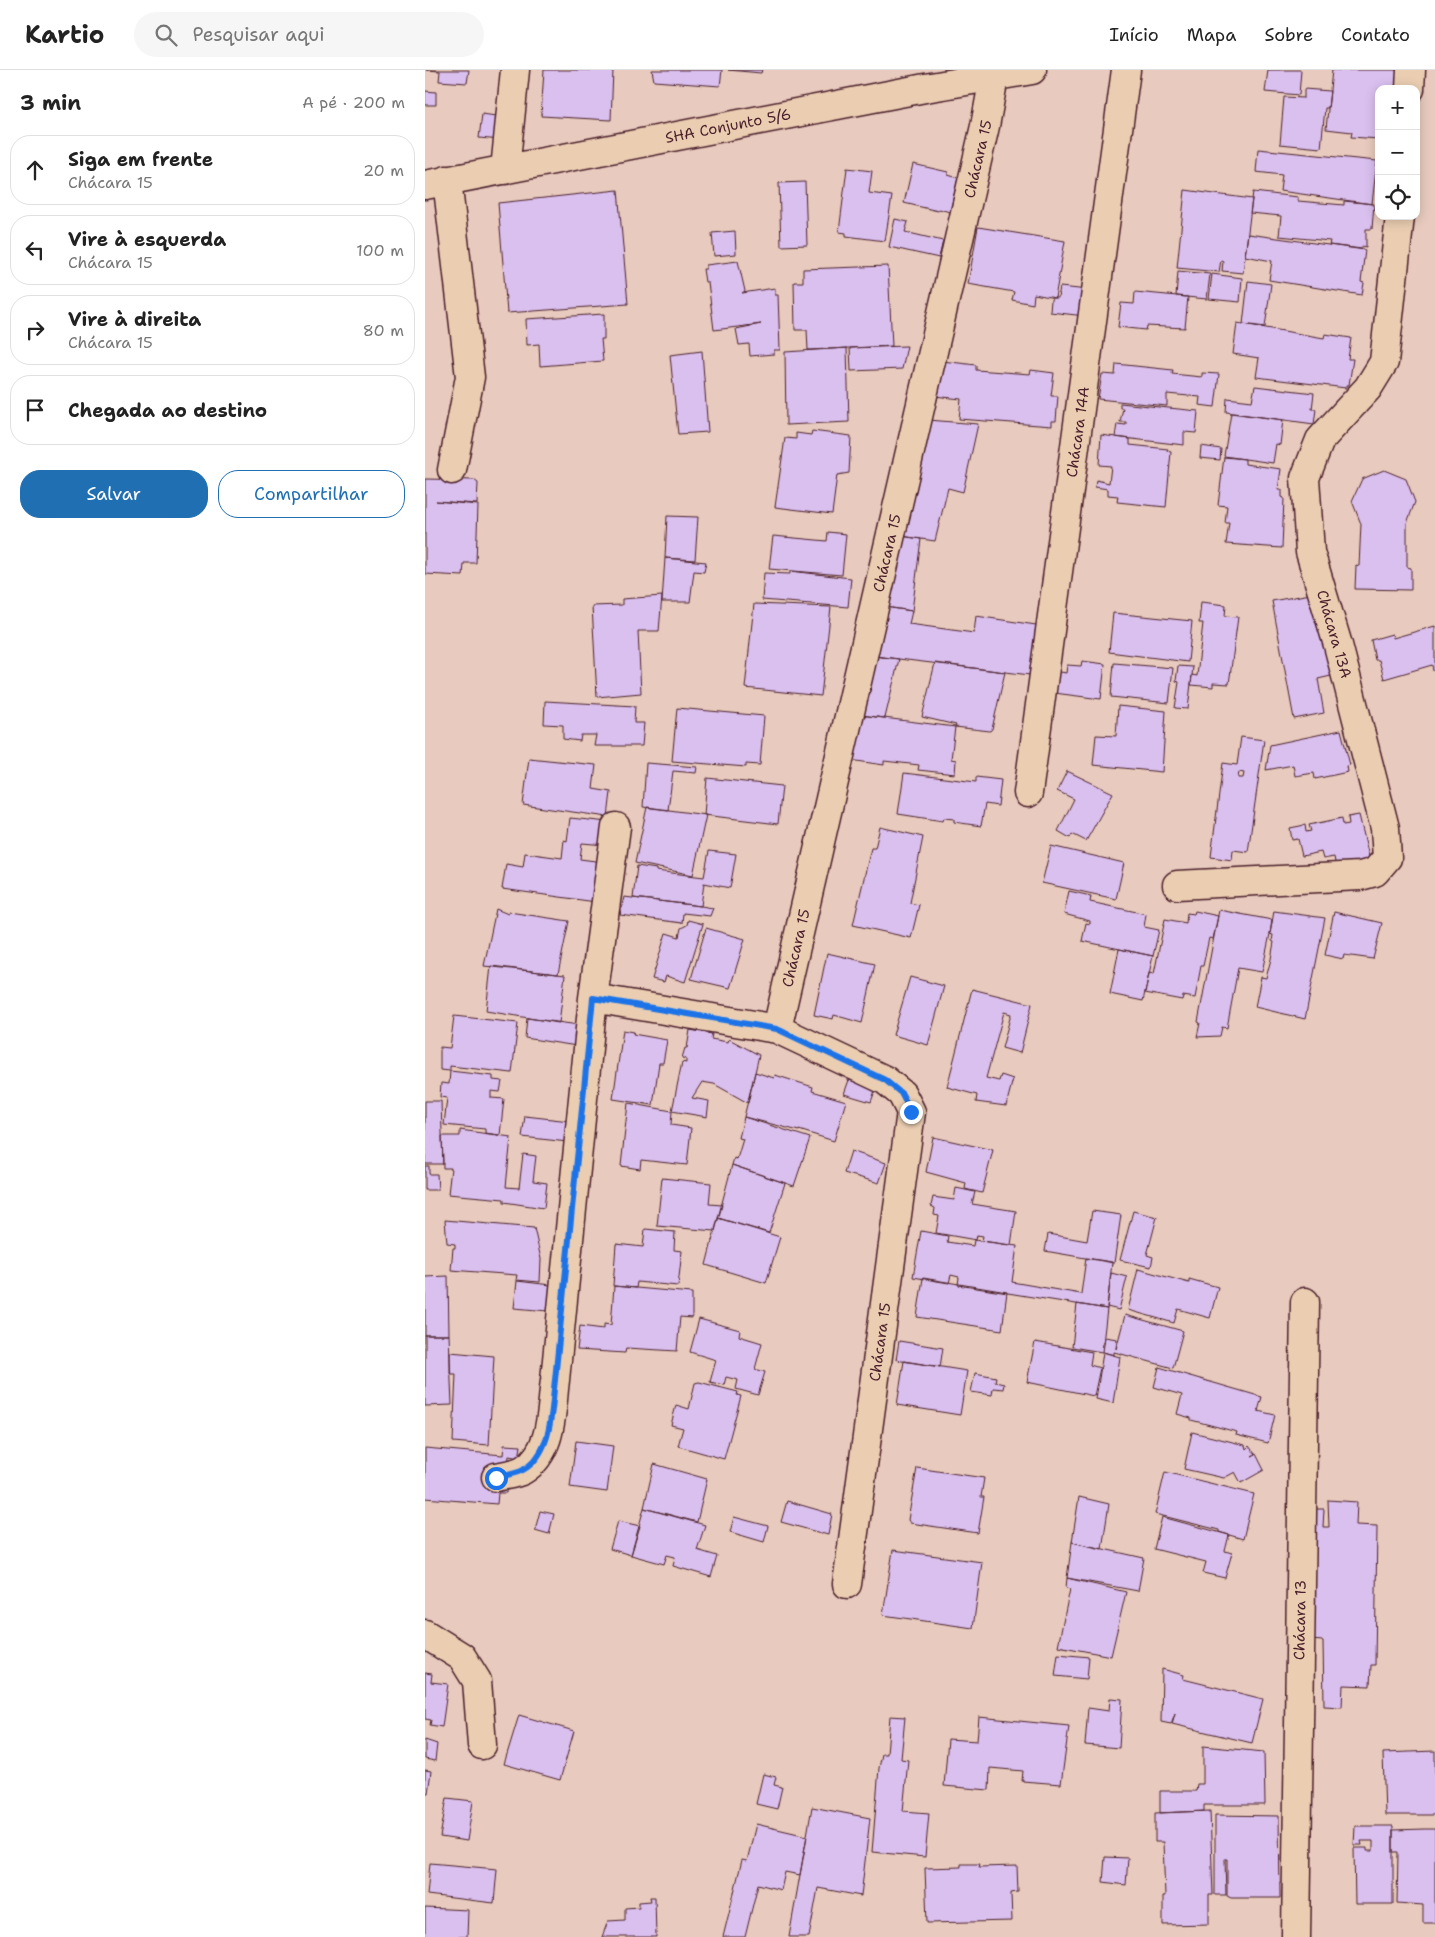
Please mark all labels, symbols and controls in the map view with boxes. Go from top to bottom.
search box [134,12,484,57]
text: Kartio [25,19,104,51]
icon: search [152,21,180,49]
text: Pesquisar aqui [192,22,325,47]
text: Início [1109,23,1159,47]
text: Mapa [1187,23,1236,47]
text: Sobre [1264,23,1313,47]
text: Contato [1341,23,1410,47]
map controls [1375,85,1420,220]
button: + [1375,85,1420,130]
text: 3 min [20,89,81,117]
text: A pé · 200 m [302,92,405,113]
street label: SHA Conjunto 5/6 [663,104,793,148]
street label: Chácara 15 [959,118,997,200]
button: − [1375,130,1420,175]
text: Siga em frente [68,147,213,172]
icon: ahead [21,156,49,184]
text: 20 m [363,160,404,181]
text: Chácara 15 [68,172,153,193]
button: locate [1375,175,1420,220]
text: Vire à esquerda [68,227,226,252]
icon: left [21,236,49,264]
text: 100 m [356,240,404,261]
text: Chácara 15 [68,252,153,273]
text: Vire à direita [68,307,201,332]
icon: right [21,316,49,344]
text: 80 m [363,320,404,341]
text: Chácara 15 [68,332,153,353]
street label: Chácara 14A [1062,385,1094,479]
icon: arrive [21,396,49,424]
text: Chegada ao destino [68,398,267,423]
button: Salvar [20,470,208,518]
button: Compartilhar [218,470,405,518]
street label: Chácara 15 [868,512,906,594]
street label: Chácara 13A [1312,588,1356,681]
street label: Chácara 15 [777,907,815,989]
route end [900,1101,923,1124]
street label: Chácara 15 [865,1301,895,1383]
route start [485,1467,508,1490]
street label: Chácara 13 [1289,1580,1311,1660]

